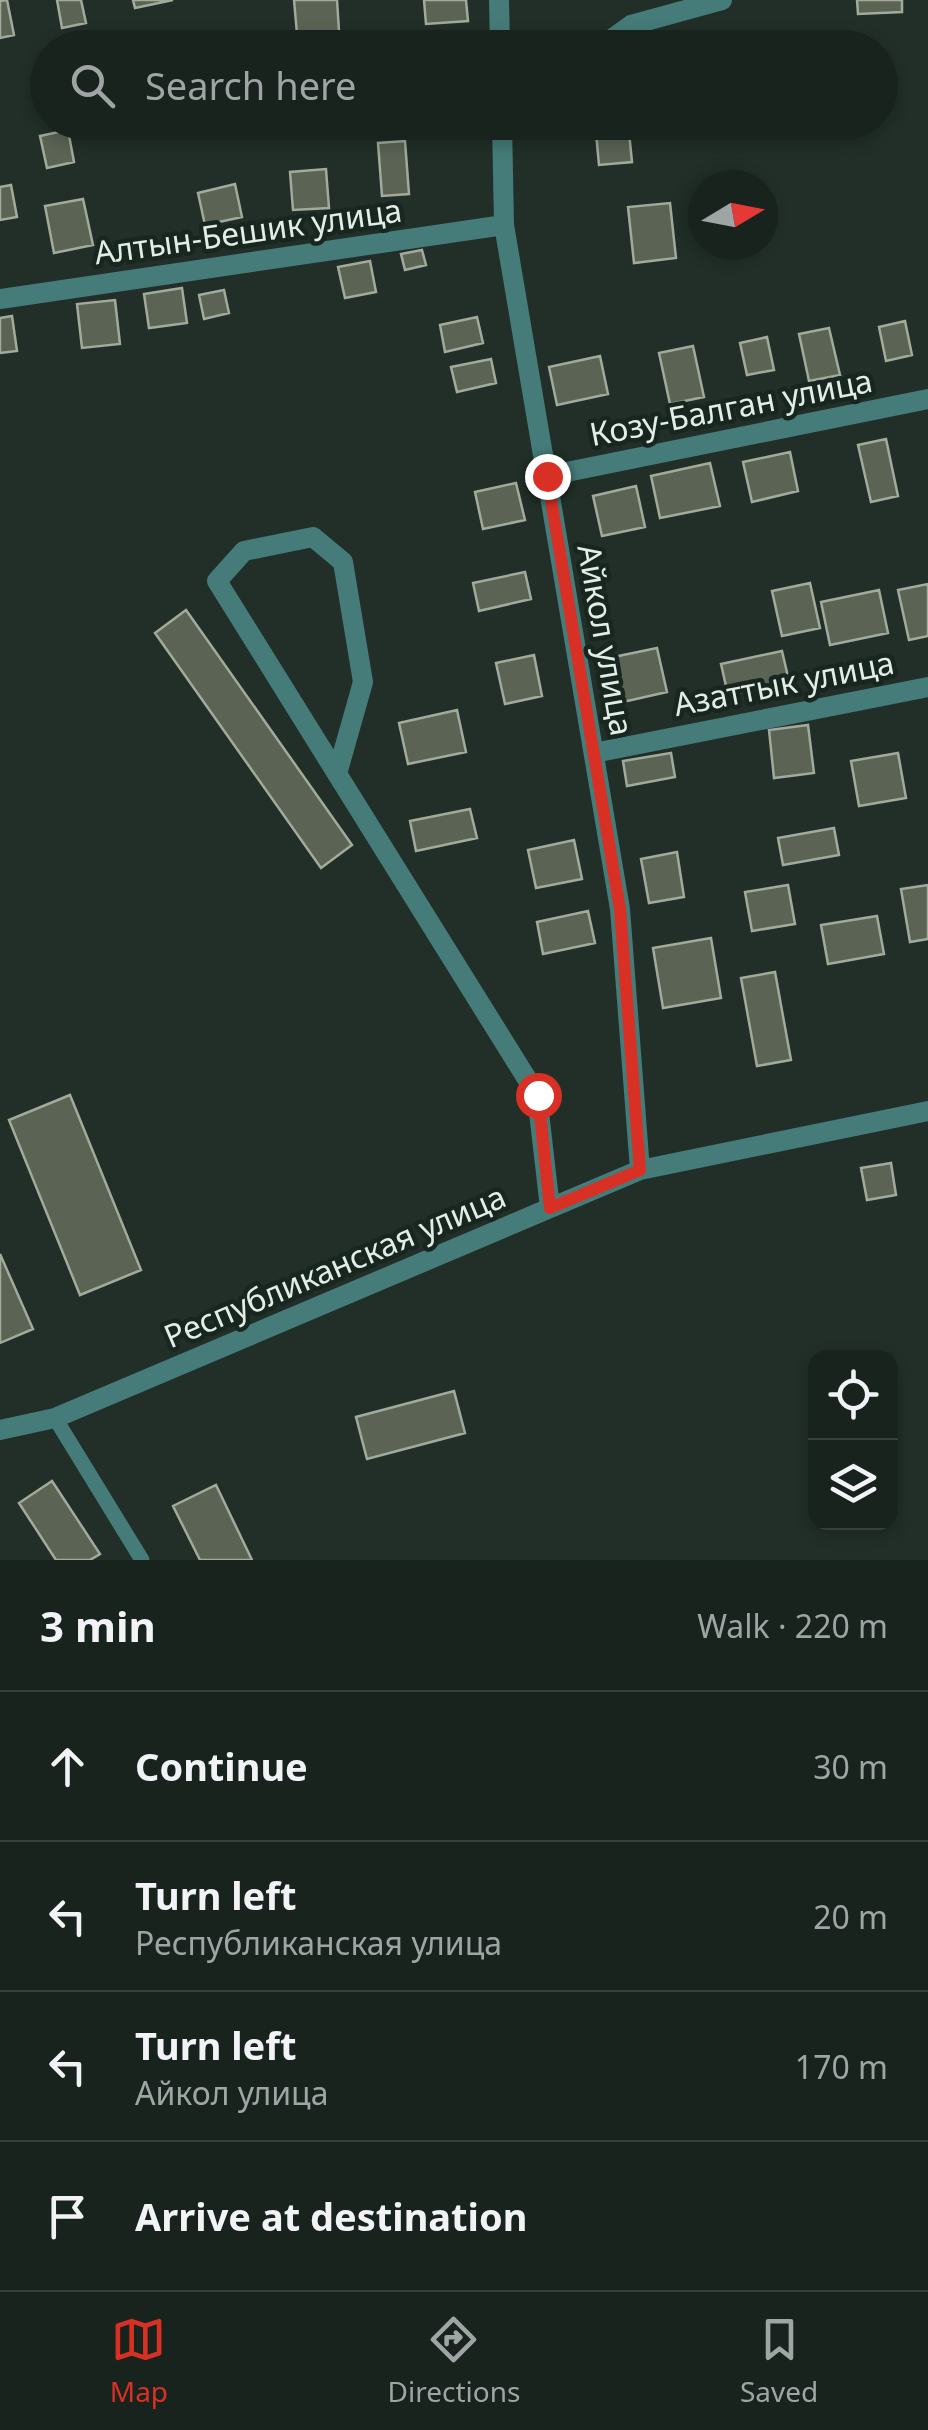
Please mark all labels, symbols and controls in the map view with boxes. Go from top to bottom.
search box [30,30,898,140]
icon: search [65,58,120,113]
text: Search here [145,59,356,111]
north arrow [688,170,778,260]
street label: Алтын-Бешик улица [91,188,404,273]
street label: Козу-Балган улица [586,358,876,455]
route end [525,454,571,500]
street label: Айкол улица [569,541,644,739]
street label: Азаттык улица [670,640,898,725]
route start [516,1073,562,1119]
street label: Республиканская улица [157,1174,512,1357]
map controls [808,1350,898,1530]
button: locate [808,1350,898,1440]
button: layers [808,1440,898,1530]
text: 3 min [40,1597,156,1654]
text: Walk · 220 m [697,1604,888,1647]
icon: ahead [40,1739,95,1794]
text: Continue [135,1740,308,1792]
text: 30 m [813,1745,888,1788]
text: Turn left [135,1869,297,1921]
icon: left [40,1889,95,1944]
text: 20 m [813,1895,888,1938]
text: Республиканская улица [135,1921,502,1964]
text: Turn left [135,2019,297,2071]
icon: left [40,2039,95,2094]
text: 170 m [795,2045,888,2088]
text: Айкол улица [135,2071,328,2114]
icon: arrive [40,2189,95,2244]
text: Arrive at destination [135,2190,527,2242]
tab: Map [110,2312,168,2410]
tab: Directions [388,2312,520,2410]
tab: Saved [740,2312,818,2410]

